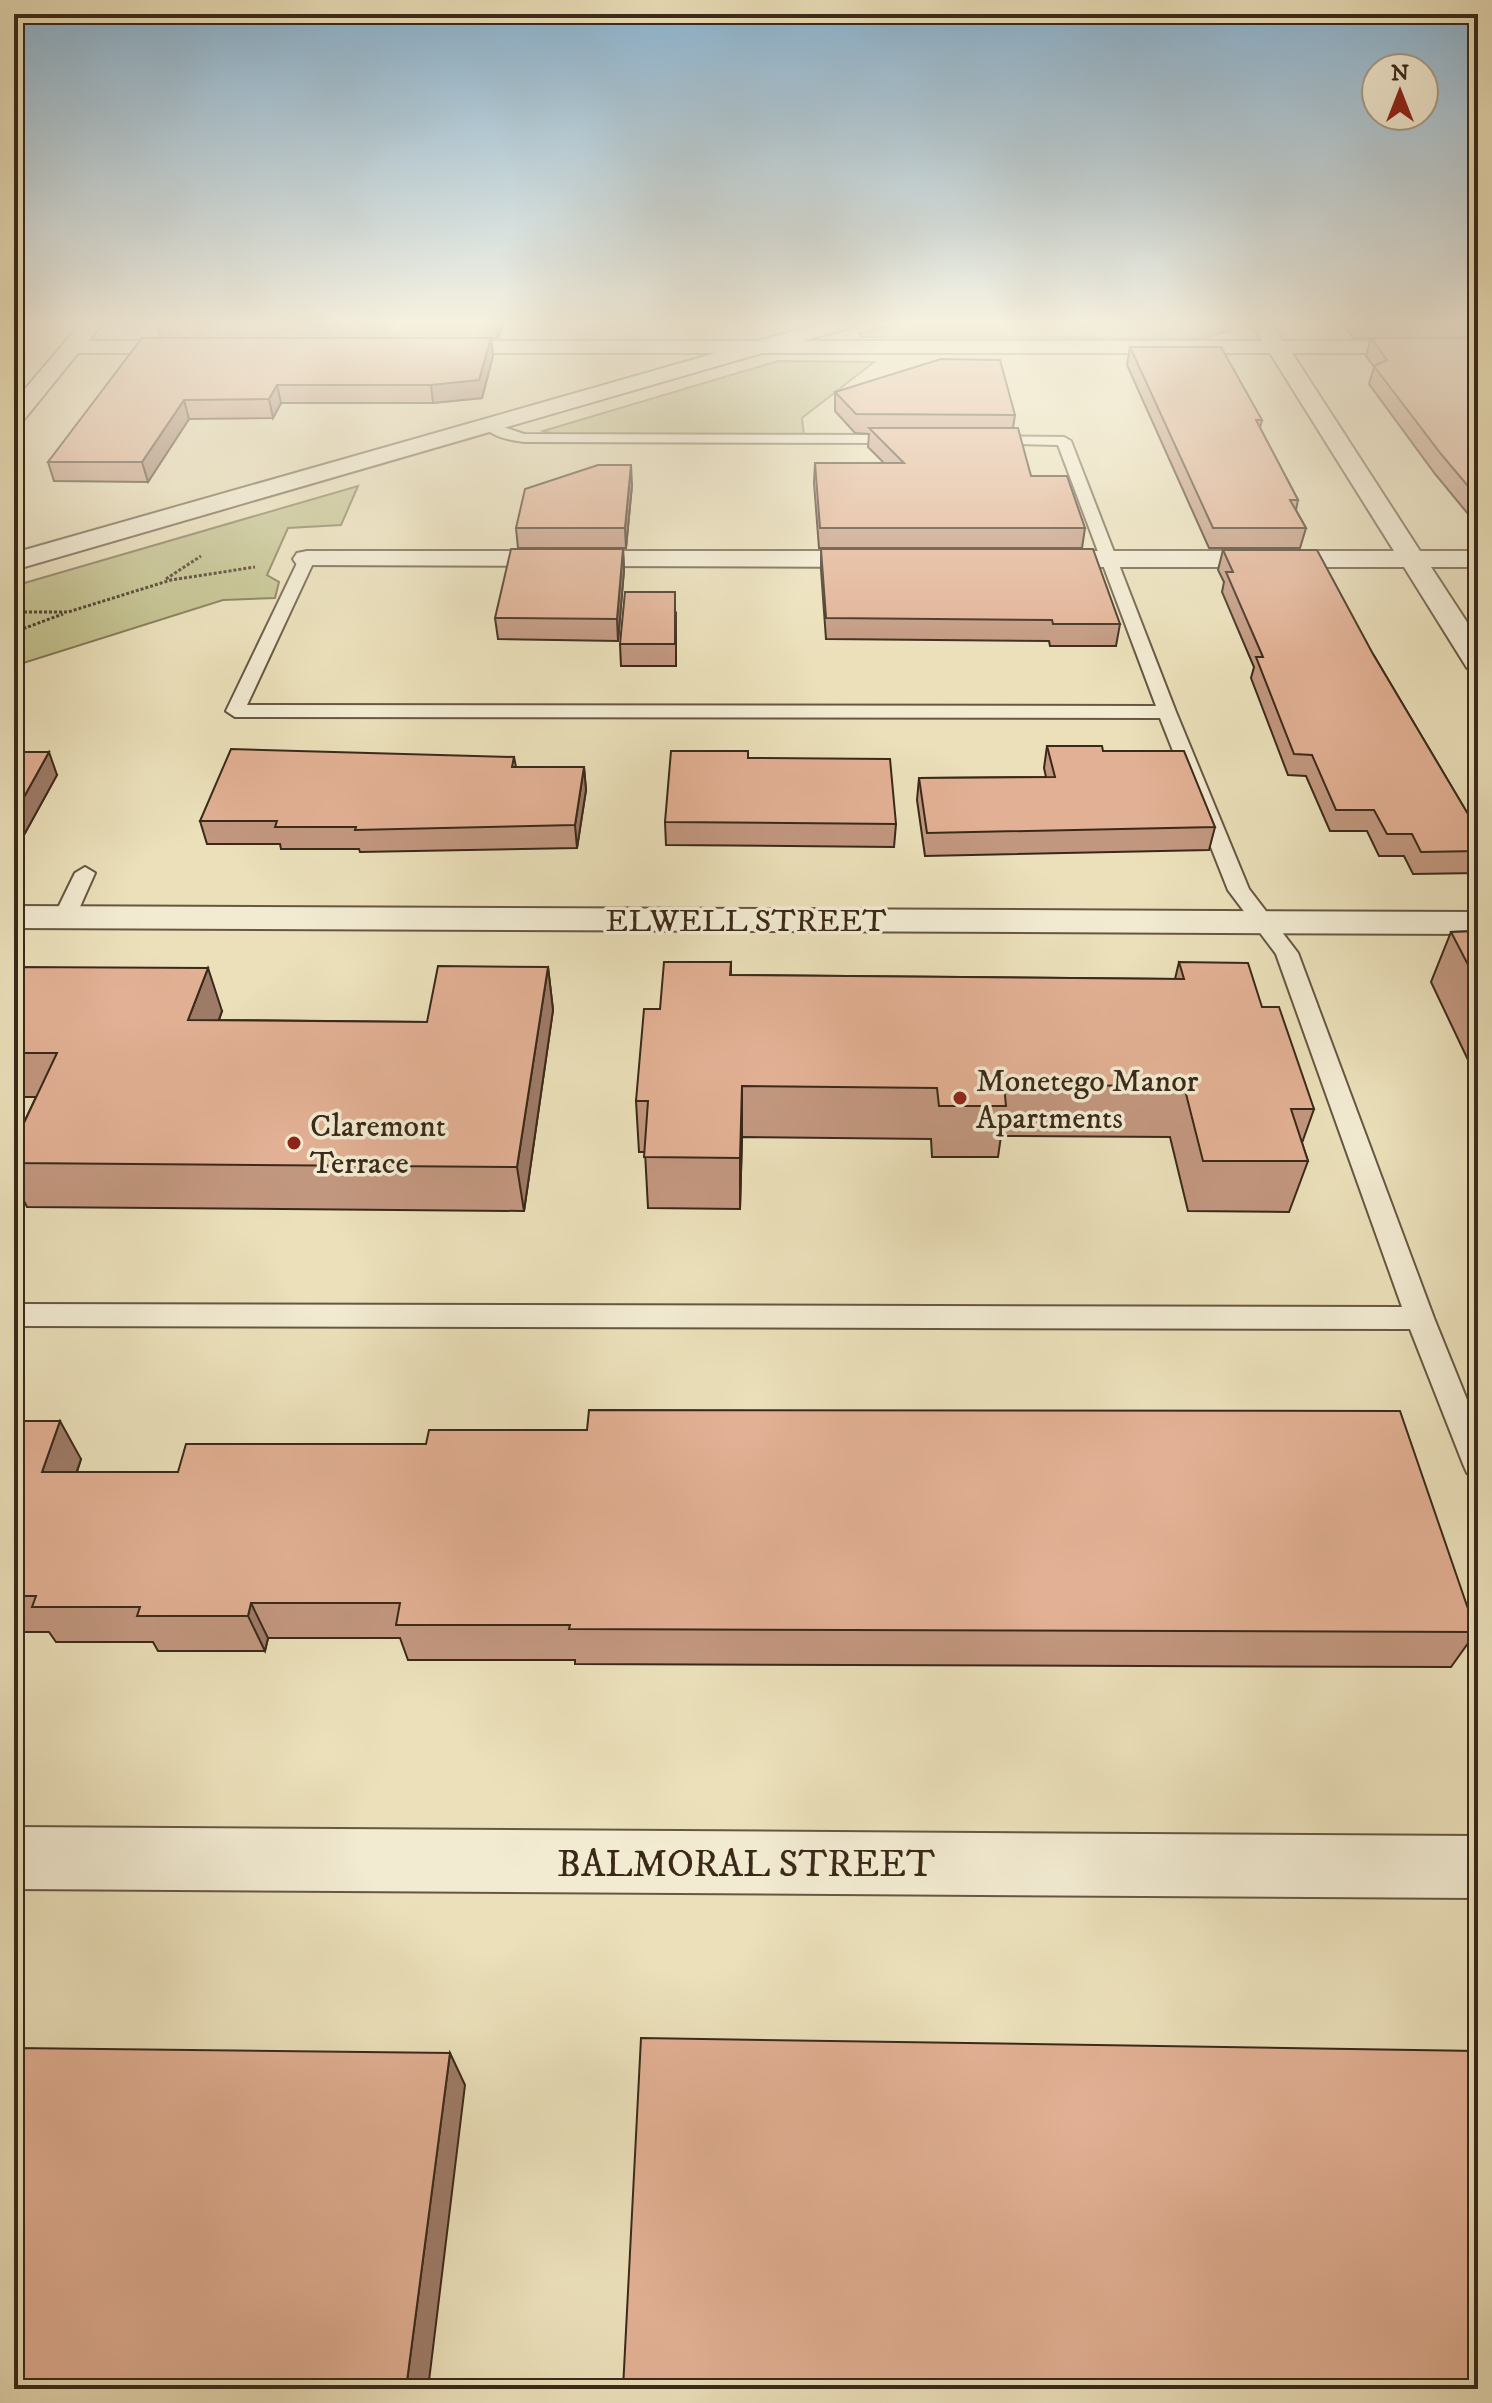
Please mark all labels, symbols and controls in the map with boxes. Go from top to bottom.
north arrow [1360,52,1440,132]
text: N [1391,60,1409,87]
street label: ELWELL STREET [606,902,886,942]
place label: Monetego Manor Apartments [976,1062,1199,1139]
marker: Monetego Manor Apartments [951,1089,969,1107]
place label: Claremont Terrace [310,1107,446,1184]
marker: Claremont Terrace [285,1134,303,1152]
street label: BALMORAL STREET [557,1841,935,1889]

